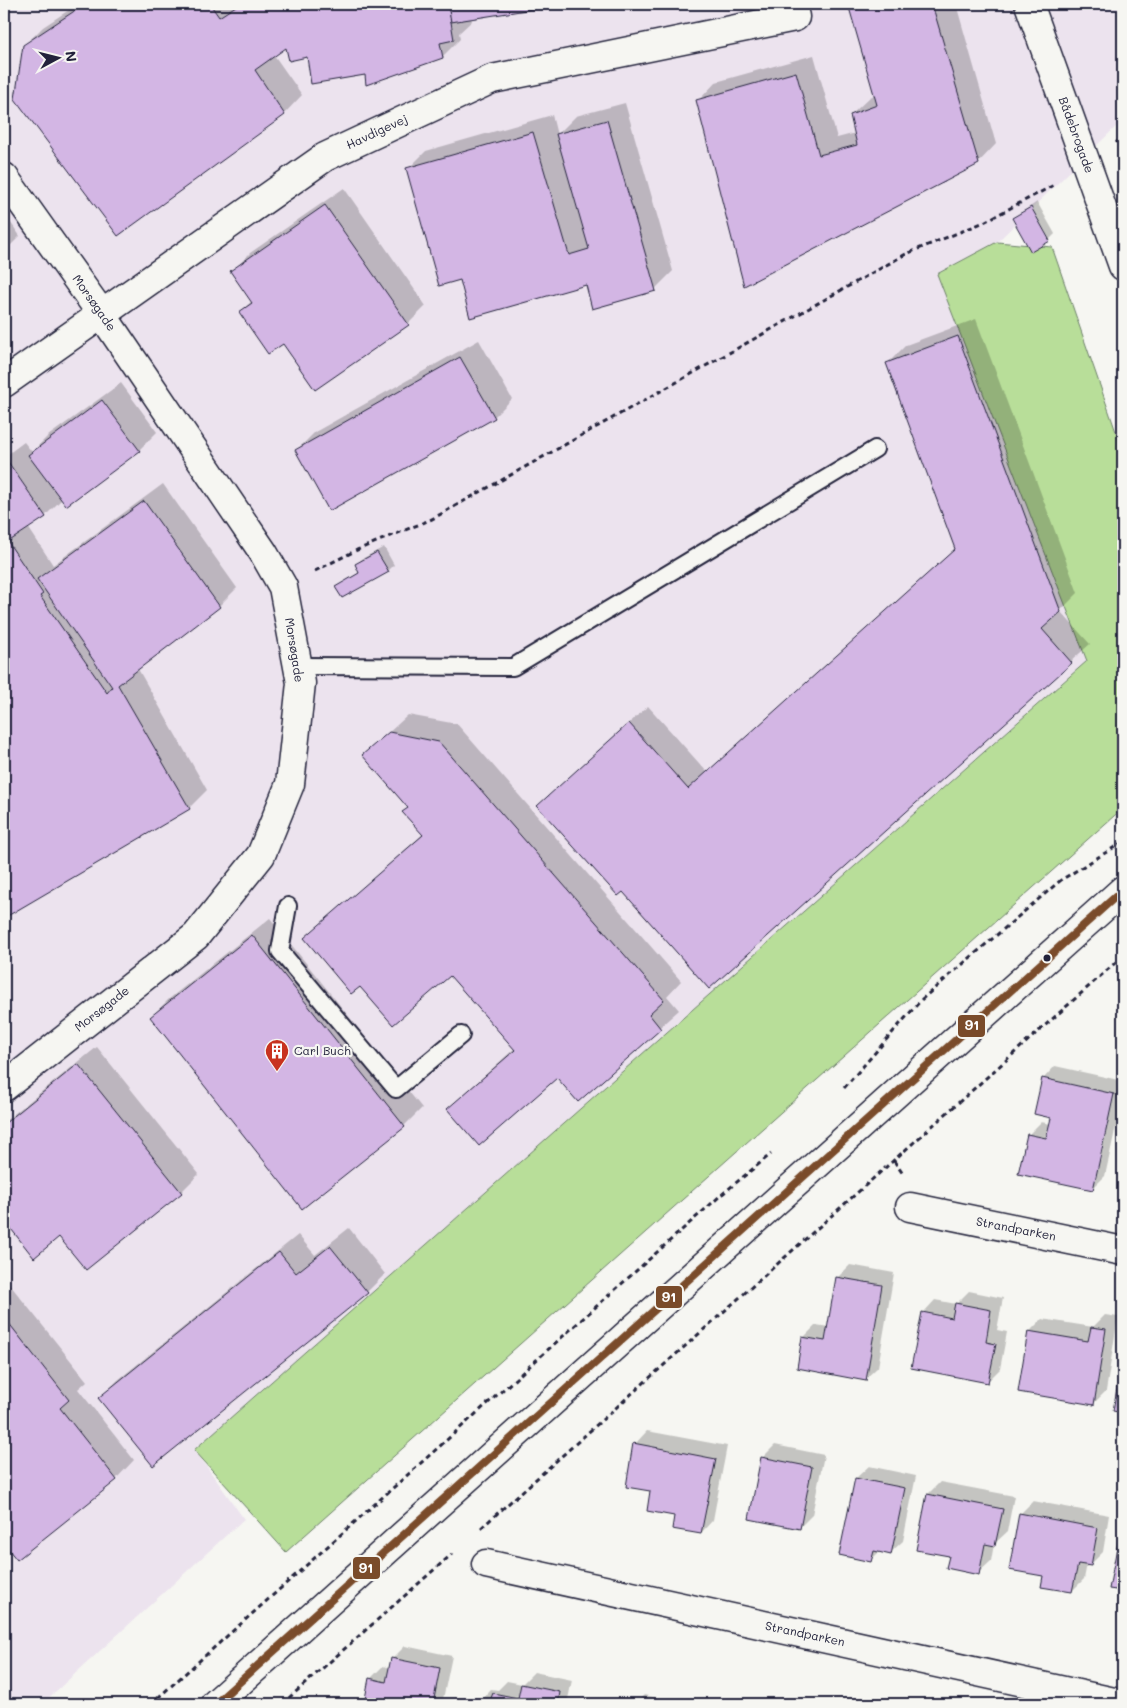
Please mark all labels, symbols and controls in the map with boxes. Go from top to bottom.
north arrow [32,32,82,82]
text: N [61,50,81,63]
street label: Bådebrogade [1056,94,1098,175]
street label: Havdigevej [343,110,410,152]
street label: Morsøgade [70,271,120,334]
street label: Morsøgade [282,616,308,683]
unlabelled marker [1042,953,1052,963]
street label: Morsøgade [71,982,132,1035]
line badge: 91 [957,1014,986,1038]
text: 91 [965,1015,979,1034]
building icon: Carl Buch [264,1038,290,1072]
place label: Carl Buch [294,1042,351,1058]
street label: Strandparken [975,1212,1058,1244]
line badge: 91 [655,1285,683,1309]
text: 91 [662,1287,676,1306]
line badge: 91 [352,1556,381,1580]
text: 91 [359,1558,373,1577]
street label: Strandparken [764,1617,847,1649]

